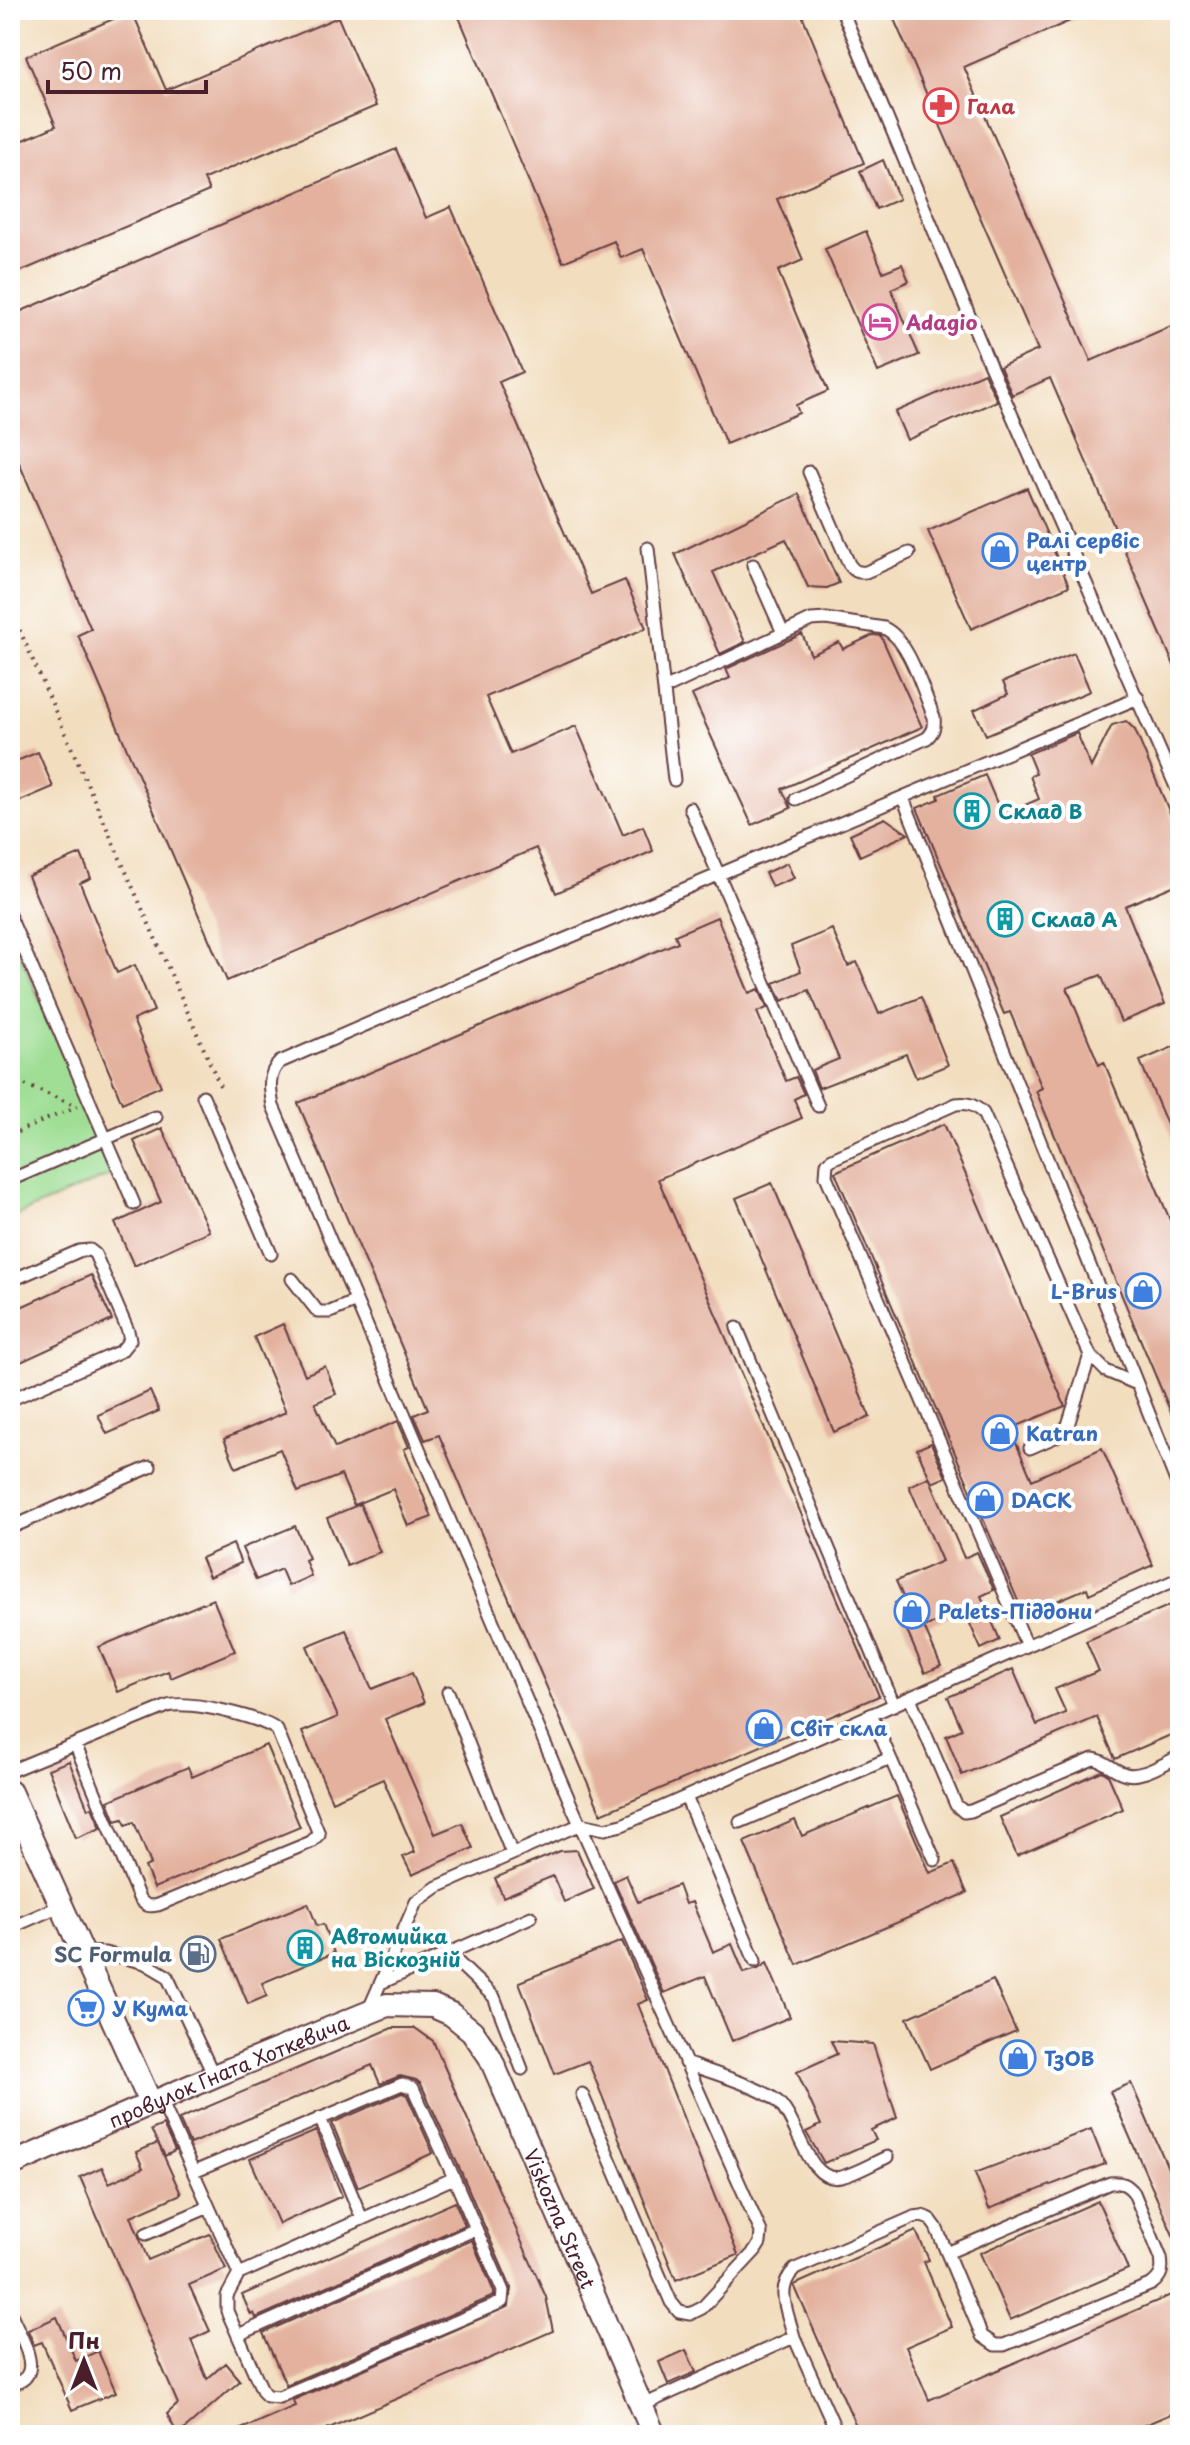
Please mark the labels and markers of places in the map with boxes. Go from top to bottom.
pharmacy icon: Гала [922,87,960,125]
place label: Гала [967,91,1015,121]
hotel icon: Adagio [861,303,899,341]
place label: Adagio [905,307,977,337]
place label: Ралі сервіс центр [1026,525,1140,578]
shop icon: Ралі сервіс центр [981,532,1019,570]
building icon: Склад B [953,792,991,830]
place label: Склад B [998,796,1083,826]
building icon: Склад A [986,900,1024,938]
place label: Склад A [1031,904,1118,934]
shop icon: L-Brus [1124,1272,1162,1310]
place label: L-Brus [1051,1276,1117,1306]
shop icon: Katran [981,1414,1019,1452]
place label: Katran [1026,1418,1098,1448]
shop icon: DACK [966,1481,1004,1519]
place label: DACK [1011,1485,1072,1515]
shop icon: Palets-Піддони [893,1592,931,1630]
place label: Palets-Піддони [938,1596,1092,1626]
shop icon: Світ скла [745,1709,783,1747]
place label: Світ скла [790,1713,888,1743]
place label: Автомийка на Віскозній [331,1921,461,1974]
building icon: Автомийка на Віскозній [286,1929,324,1967]
fuel station icon: SC Formula [179,1935,217,1973]
place label: SC Formula [54,1939,172,1969]
supermarket icon: У Кума [67,1989,105,2027]
place label: У Кума [112,1993,189,2023]
shop icon: ТзОВ [999,2039,1037,2077]
place label: ТзОВ [1044,2043,1094,2073]

